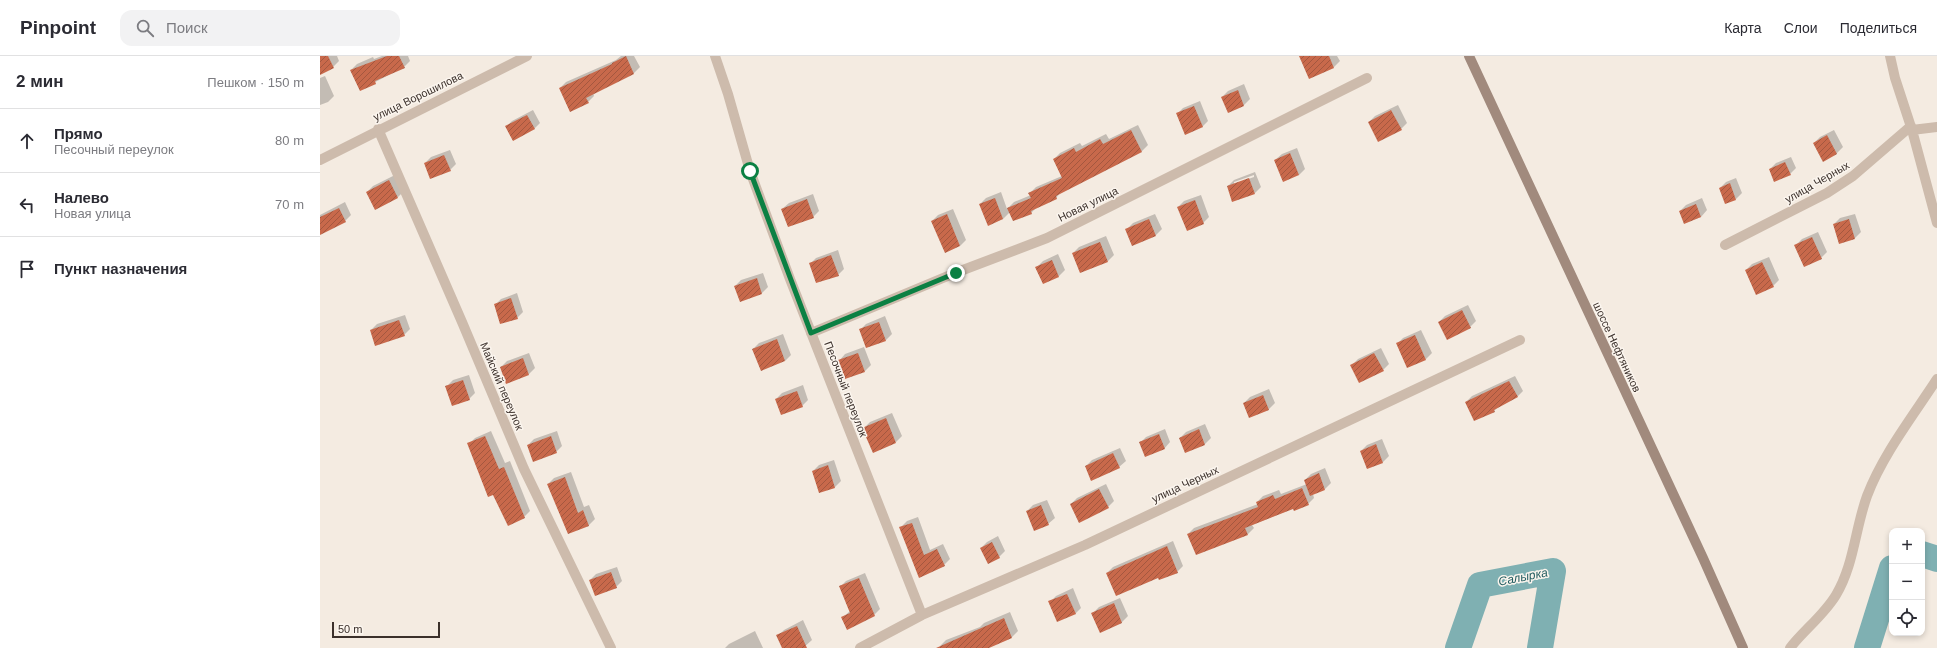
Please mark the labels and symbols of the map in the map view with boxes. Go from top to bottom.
street label: улица Ворошилова [371,69,466,123]
street label: улица Черных [1783,158,1852,205]
route start [741,162,759,180]
street label: Новая улица [1056,184,1121,224]
route end [947,264,965,282]
street label: шоссе Нефтяников [1591,300,1643,394]
street label: Майский переулок [478,340,526,432]
street label: Песочный переулок [822,340,870,439]
street label: улица Черных [1150,463,1221,505]
water label: Салырка [1497,565,1549,589]
scale bar [332,620,440,639]

